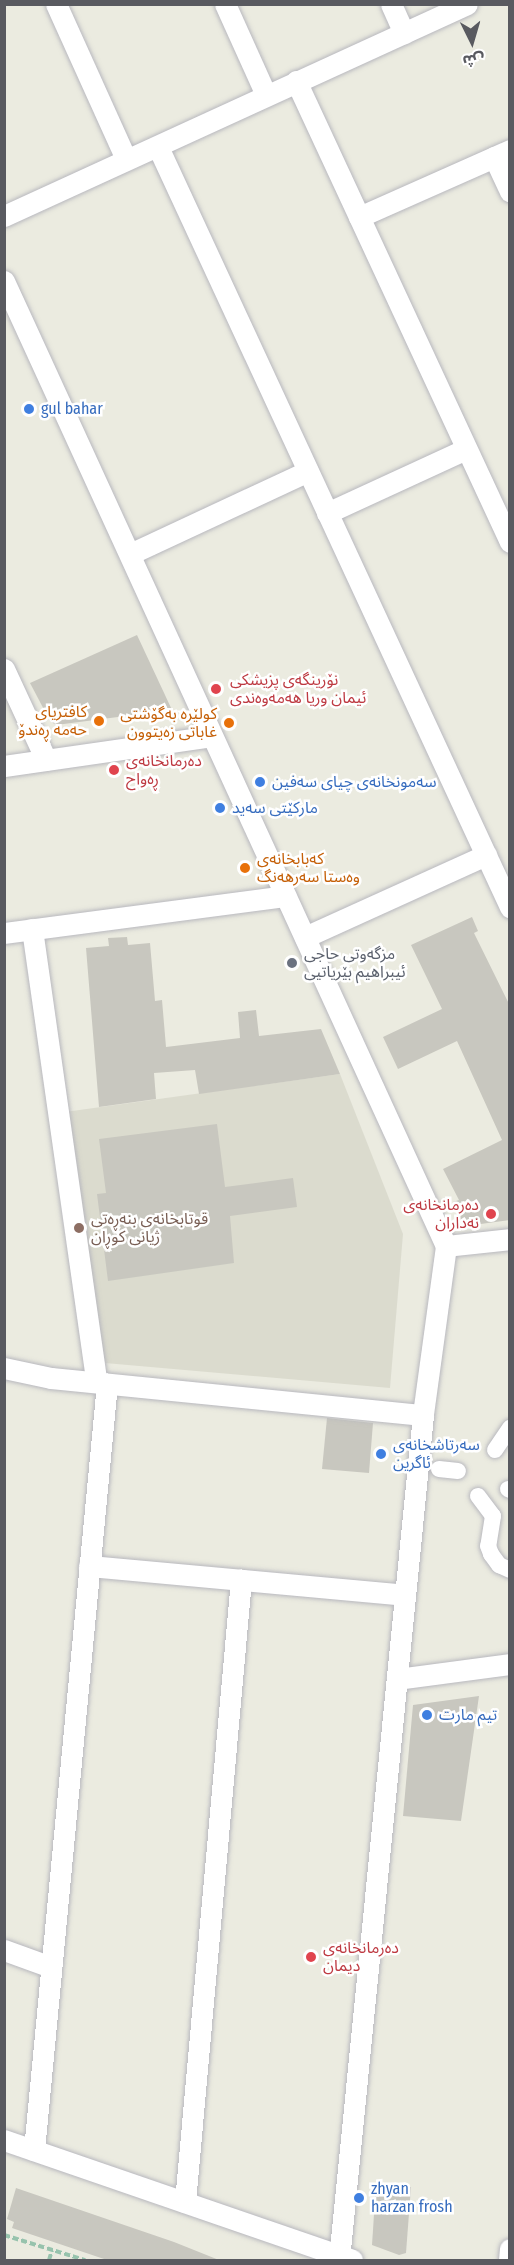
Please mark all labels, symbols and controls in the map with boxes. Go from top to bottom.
north arrow [442,12,502,72]
text: ش [462,50,485,71]
place label: gul bahar [41,399,103,419]
marker: gul bahar [22,402,36,416]
place label: نۆرینگەی پزیشکی ئیمان وریا هەمەوەندی [230,670,366,708]
marker: نۆرینگەی پزیشکی ئیمان وریا هەمەوەندی [207,680,225,698]
place label: کافتریای حەمە ڕەندۆ [18,702,87,740]
place label: کولێرە بەگۆشتی غاباتی زەیتوون [120,704,217,742]
marker: کافتریای حەمە ڕەندۆ [92,714,106,728]
marker: کولێرە بەگۆشتی غاباتی زەیتوون [222,716,236,730]
place label: دەرمانخانەی ڕەواح [126,751,202,789]
marker: دەرمانخانەی ڕەواح [107,763,121,777]
place label: سەمونخانەی چیای سەفین [272,772,437,792]
marker: سەمونخانەی چیای سەفین [253,775,267,789]
place label: مارکێتی سەید [232,798,318,818]
marker: مارکێتی سەید [213,801,227,815]
place label: کەبابخانەی وەستا سەرهەنگ [257,849,360,887]
marker: کەبابخانەی وەستا سەرهەنگ [238,861,252,875]
place label: مزگەوتی حاجی ئیبراهیم بێریاتیی [304,944,406,982]
marker: مزگەوتی حاجی ئیبراهیم بێریاتیی [285,956,299,970]
place label: دەرمانخانەی نەداران [403,1195,479,1233]
marker: دەرمانخانەی نەداران [484,1207,498,1221]
place label: قوتابخانەی بنەڕەتی ژیانی کوڕان [91,1209,208,1247]
marker: قوتابخانەی بنەڕەتی ژیانی کوڕان [72,1221,86,1235]
place label: سەرتاشخانەی ئاگرین [393,1435,480,1473]
marker: سەرتاشخانەی ئاگرین [374,1447,388,1461]
place label: تیم مارت [439,1705,497,1725]
marker: تیم مارت [420,1708,434,1722]
place label: دەرمانخانەی دیمان [323,1938,399,1976]
marker: دەرمانخانەی دیمان [304,1950,318,1964]
place label: zhyan harzan frosh [371,2179,453,2217]
marker: zhyan harzan frosh [352,2191,366,2205]

